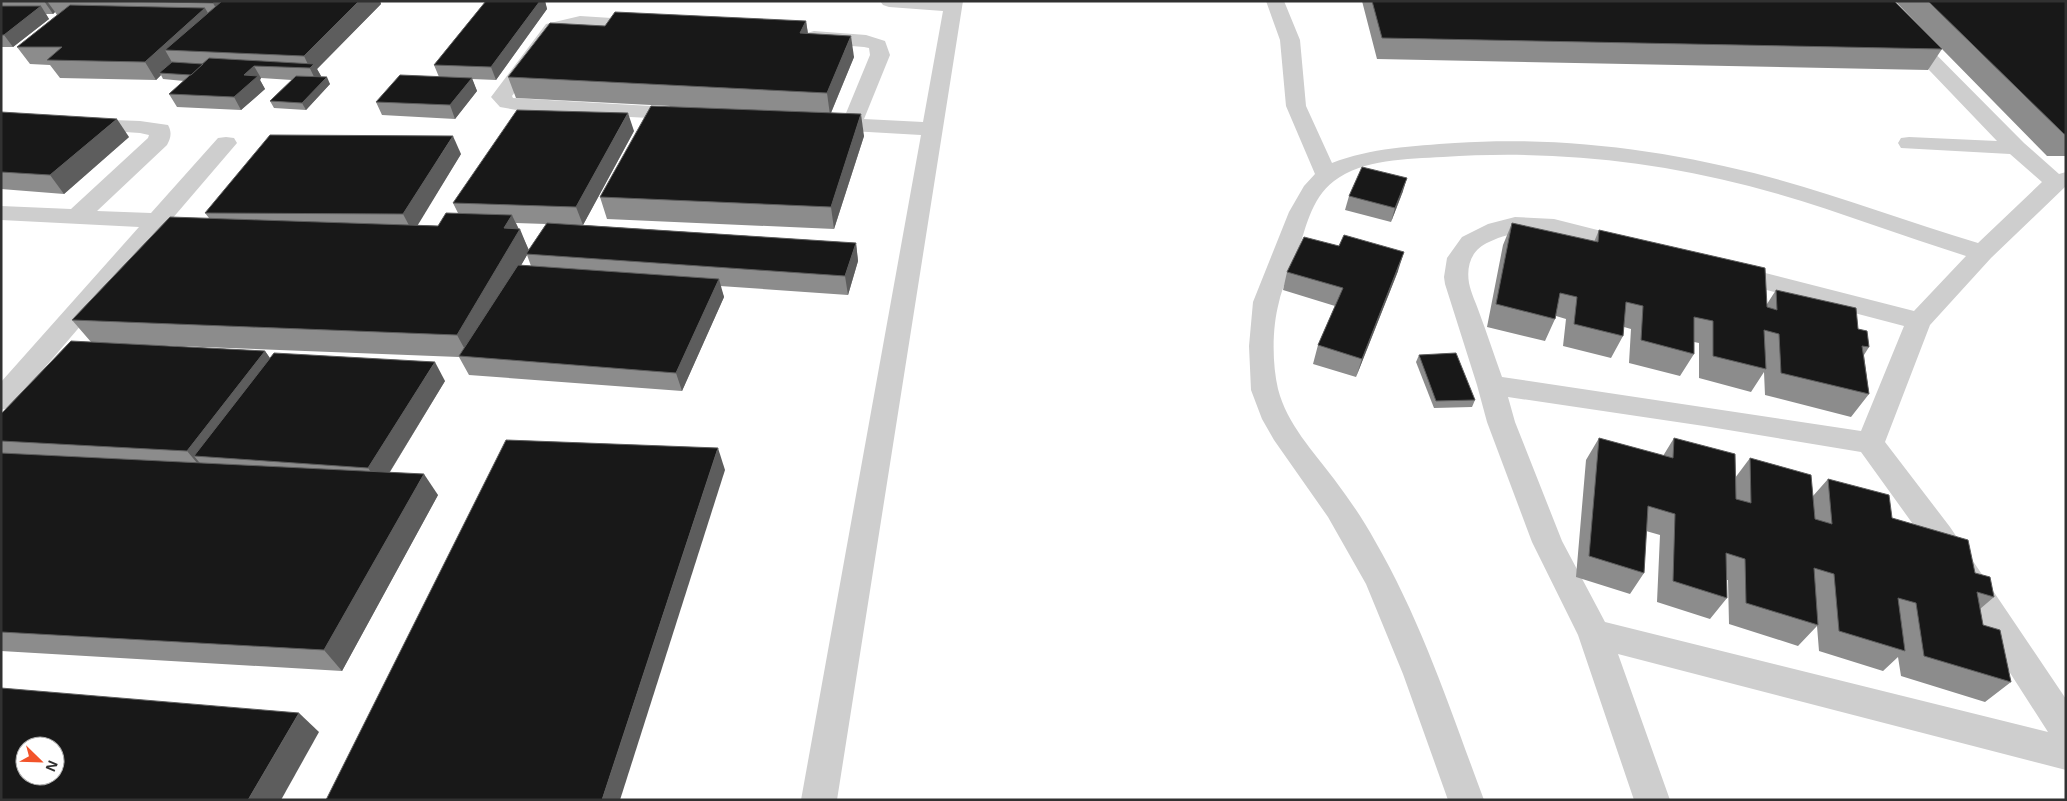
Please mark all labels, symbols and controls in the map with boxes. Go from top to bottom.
north arrow [15,736,65,786]
text: N [43,758,61,774]

